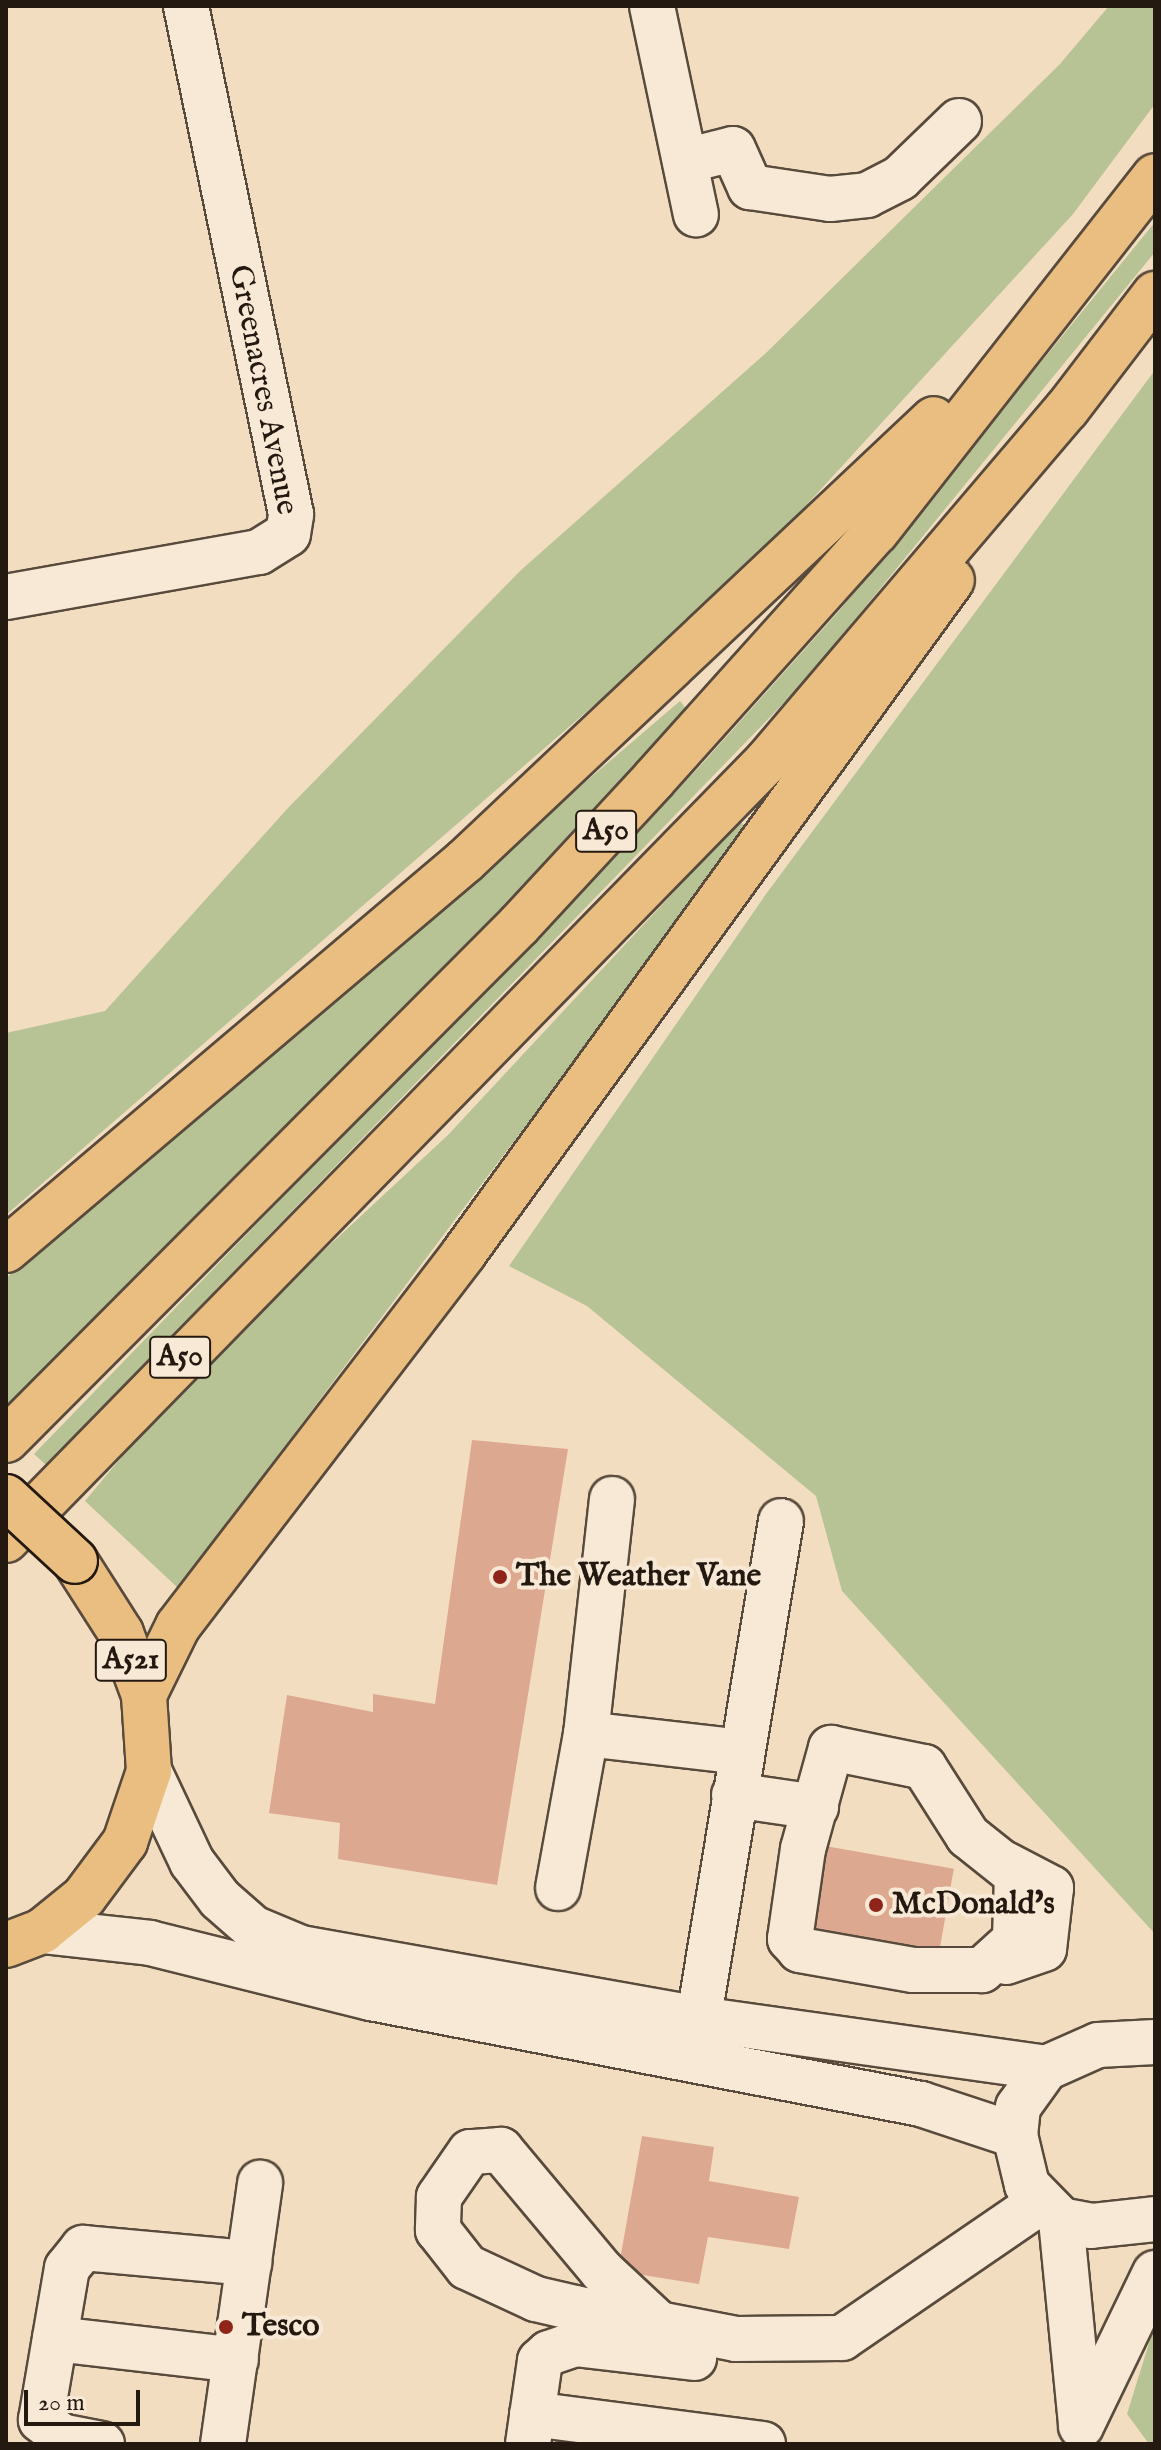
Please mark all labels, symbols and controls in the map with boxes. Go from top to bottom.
street label: Greenacres Avenue [219,262,305,518]
road number: A50 [574,805,638,857]
road number: A50 [148,1331,212,1383]
place label: The Weather Vane [516,1558,761,1596]
marker: The Weather Vane [491,1568,509,1586]
road number: A521 [93,1634,169,1686]
place label: McDonald's [892,1886,1055,1924]
marker: McDonald's [867,1896,885,1914]
place label: Tesco [242,2308,319,2346]
marker: Tesco [217,2318,235,2336]
scale bar [28,2374,144,2424]
text: 20 m [38,2388,85,2419]

